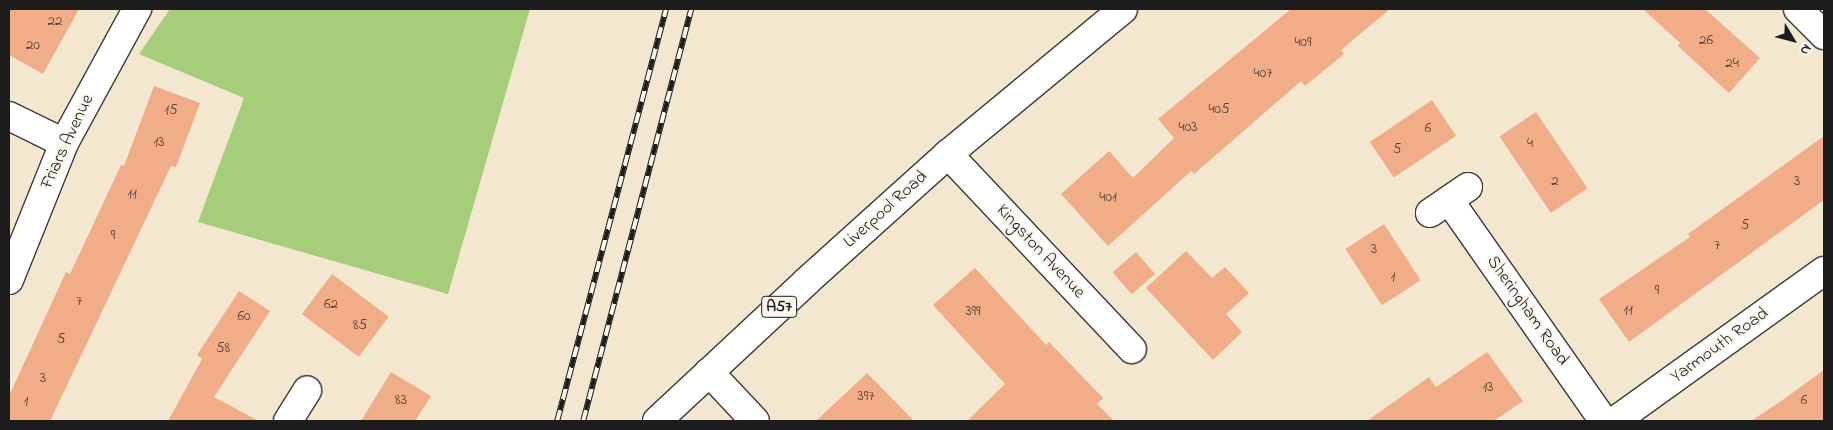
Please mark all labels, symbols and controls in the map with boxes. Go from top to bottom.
house number: 22 [48,13,62,31]
north arrow [1768,15,1818,65]
house number: 26 [1699,32,1713,50]
house number: 409 [1294,34,1312,52]
house number: 20 [26,37,40,55]
text: N [1794,39,1817,59]
house number: 24 [1725,55,1739,73]
house number: 407 [1254,65,1272,83]
street label: Friars Avenue [37,91,99,193]
house number: 405 [1208,101,1230,119]
house number: 15 [164,102,178,120]
house number: 403 [1179,119,1197,137]
house number: 6 [1425,120,1431,138]
house number: 13 [154,134,164,152]
house number: 4 [1527,135,1533,153]
house number: 5 [1393,141,1401,159]
street label: Liverpool Road [840,167,932,253]
house number: 2 [1551,173,1559,191]
house number: 3 [1794,173,1800,191]
house number: 11 [127,186,137,204]
house number: 401 [1099,189,1117,207]
street label: Kingston Avenue [991,200,1089,304]
house number: 5 [1741,217,1749,235]
house number: 9 [111,227,115,245]
house number: 7 [1714,237,1720,255]
house number: 3 [1371,241,1377,259]
street label: Sheringham Road [1481,252,1573,370]
house number: 1 [1391,269,1395,287]
house number: 9 [1655,282,1659,300]
house number: 7 [76,293,82,311]
road number: A57 [760,294,798,320]
house number: 62 [324,296,338,314]
house number: 11 [1623,302,1633,320]
house number: 399 [965,303,981,321]
street label: Yarmouth Road [1667,303,1773,389]
house number: 60 [237,308,251,326]
house number: 85 [353,317,367,335]
house number: 5 [57,331,65,349]
house number: 58 [216,340,230,358]
house number: 3 [40,370,46,388]
house number: 13 [1483,379,1493,397]
house number: 397 [858,388,874,406]
house number: 83 [395,392,407,410]
house number: 6 [1801,392,1807,410]
house number: 1 [24,393,28,411]

